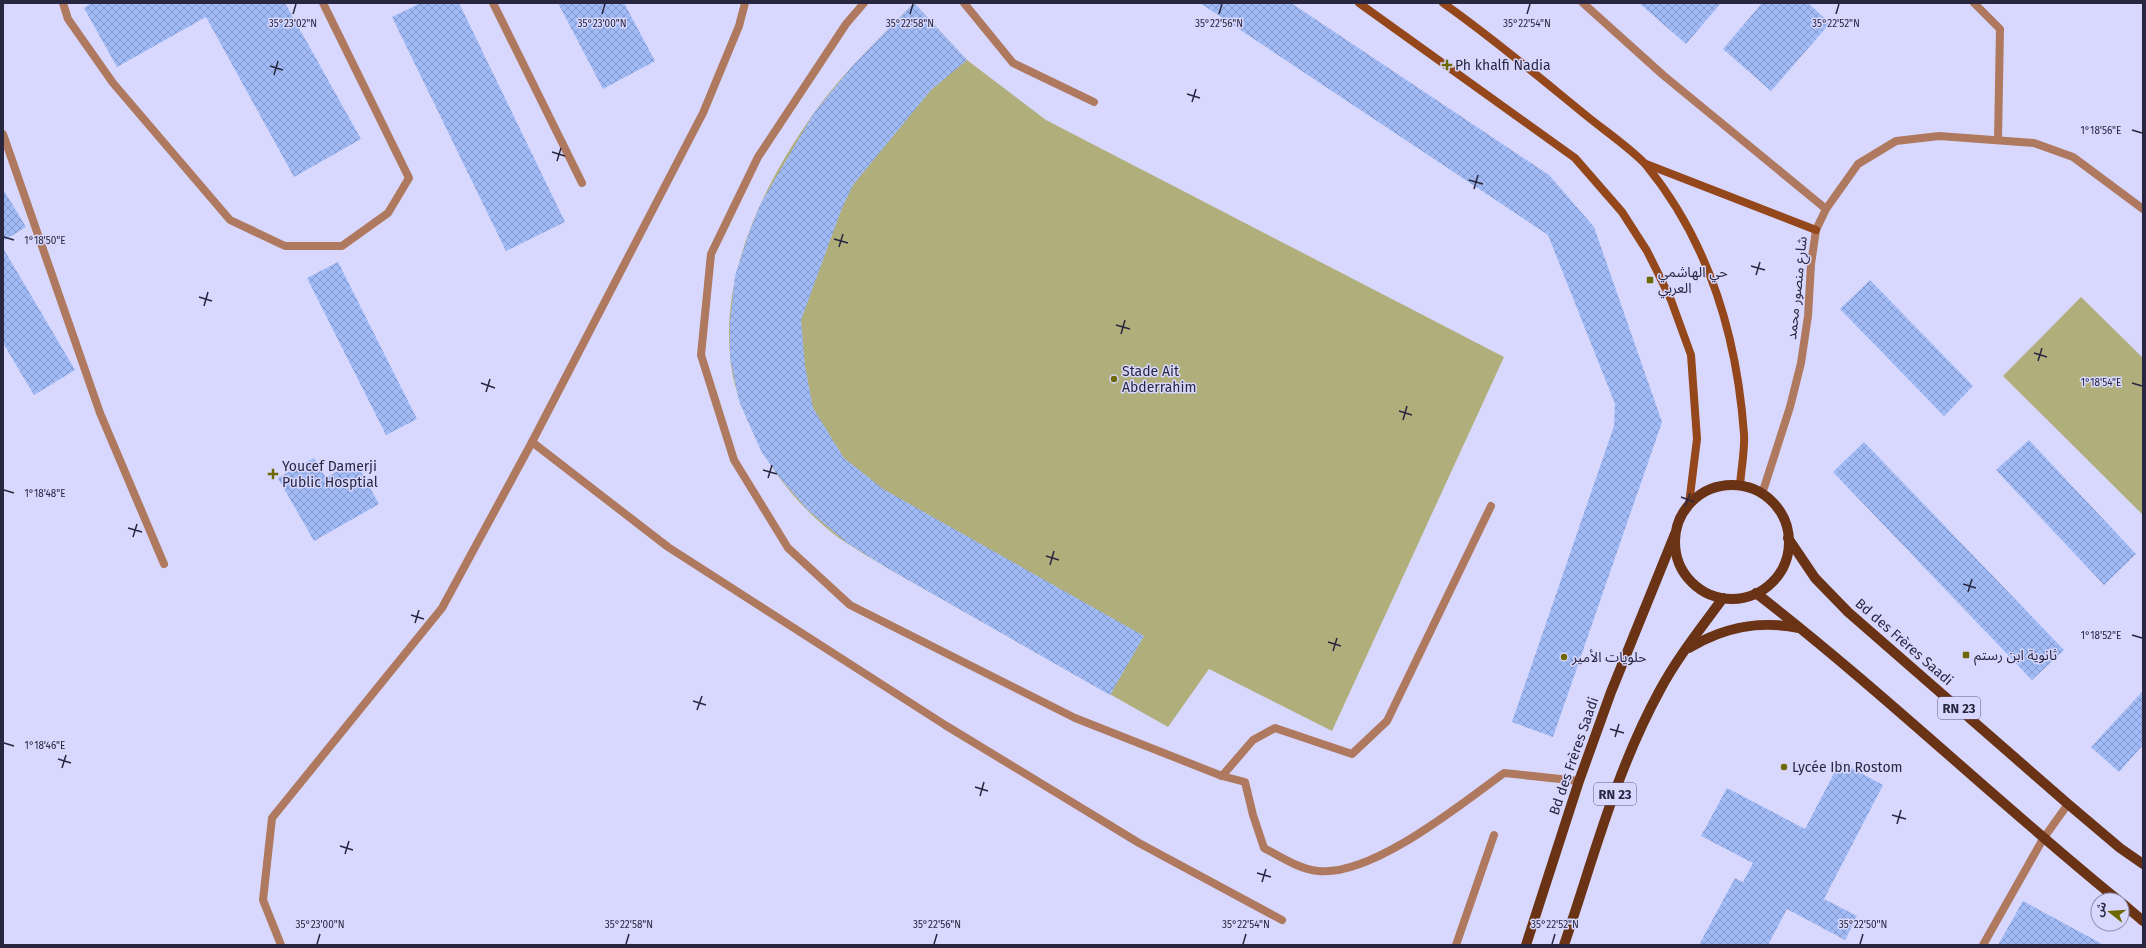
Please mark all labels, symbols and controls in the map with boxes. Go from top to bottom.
text: 35°23'02"N [269,18,317,30]
text: 35°23'00"N [578,18,627,30]
text: 35°22'58"N [886,18,934,30]
text: 35°22'56"N [1195,18,1243,30]
text: 35°22'54"N [1503,18,1551,30]
text: 35°22'52"N [1812,18,1860,30]
place label: Ph khalfi Nadia [1455,57,1551,74]
marker: Ph khalfi Nadia [1442,60,1452,70]
text: 1°18'56"E [2081,125,2121,137]
text: 1°18'50"E [24,235,66,247]
street label: شارع منصور محمد [1783,236,1813,341]
place label: حي الهاشمي العربي [1658,264,1728,299]
marker: حي الهاشمي العربي [1645,275,1655,285]
place label: Stade Ait Abderrahim [1122,363,1196,396]
marker: Stade Ait Abderrahim [1109,374,1119,384]
text: 1°18'54"E [2081,377,2121,389]
place label: Youcef Damerji Public Hosptial [282,458,378,491]
marker: Youcef Damerji Public Hosptial [267,468,279,480]
text: 1°18'48"E [24,488,66,500]
street label: Bd des Frères Saadi [1852,595,1956,689]
text: 1°18'52"E [2081,630,2121,642]
place label: ثانوية ابن رستم [1974,647,2057,666]
place label: حلويات الأمير [1571,649,1647,666]
marker: ثانوية ابن رستم [1961,650,1971,660]
marker: حلويات الأمير [1559,652,1569,662]
street label: Bd des Frères Saadi [1546,695,1602,817]
road number: RN 23 [1938,697,1980,719]
text: 1°18'46"E [25,740,65,752]
place label: Lycée Ibn Rostom [1792,759,1903,776]
marker: Lycée Ibn Rostom [1779,762,1789,772]
road number: RN 23 [1594,783,1636,805]
north arrow [2090,892,2130,932]
text: ش [2092,900,2109,918]
text: 35°23'00"N [296,919,345,931]
text: 35°22'58"N [605,919,653,931]
text: 35°22'56"N [913,919,961,931]
text: 35°22'54"N [1222,919,1270,931]
text: 35°22'52"N [1531,919,1579,931]
text: 35°22'50"N [1839,919,1887,931]

